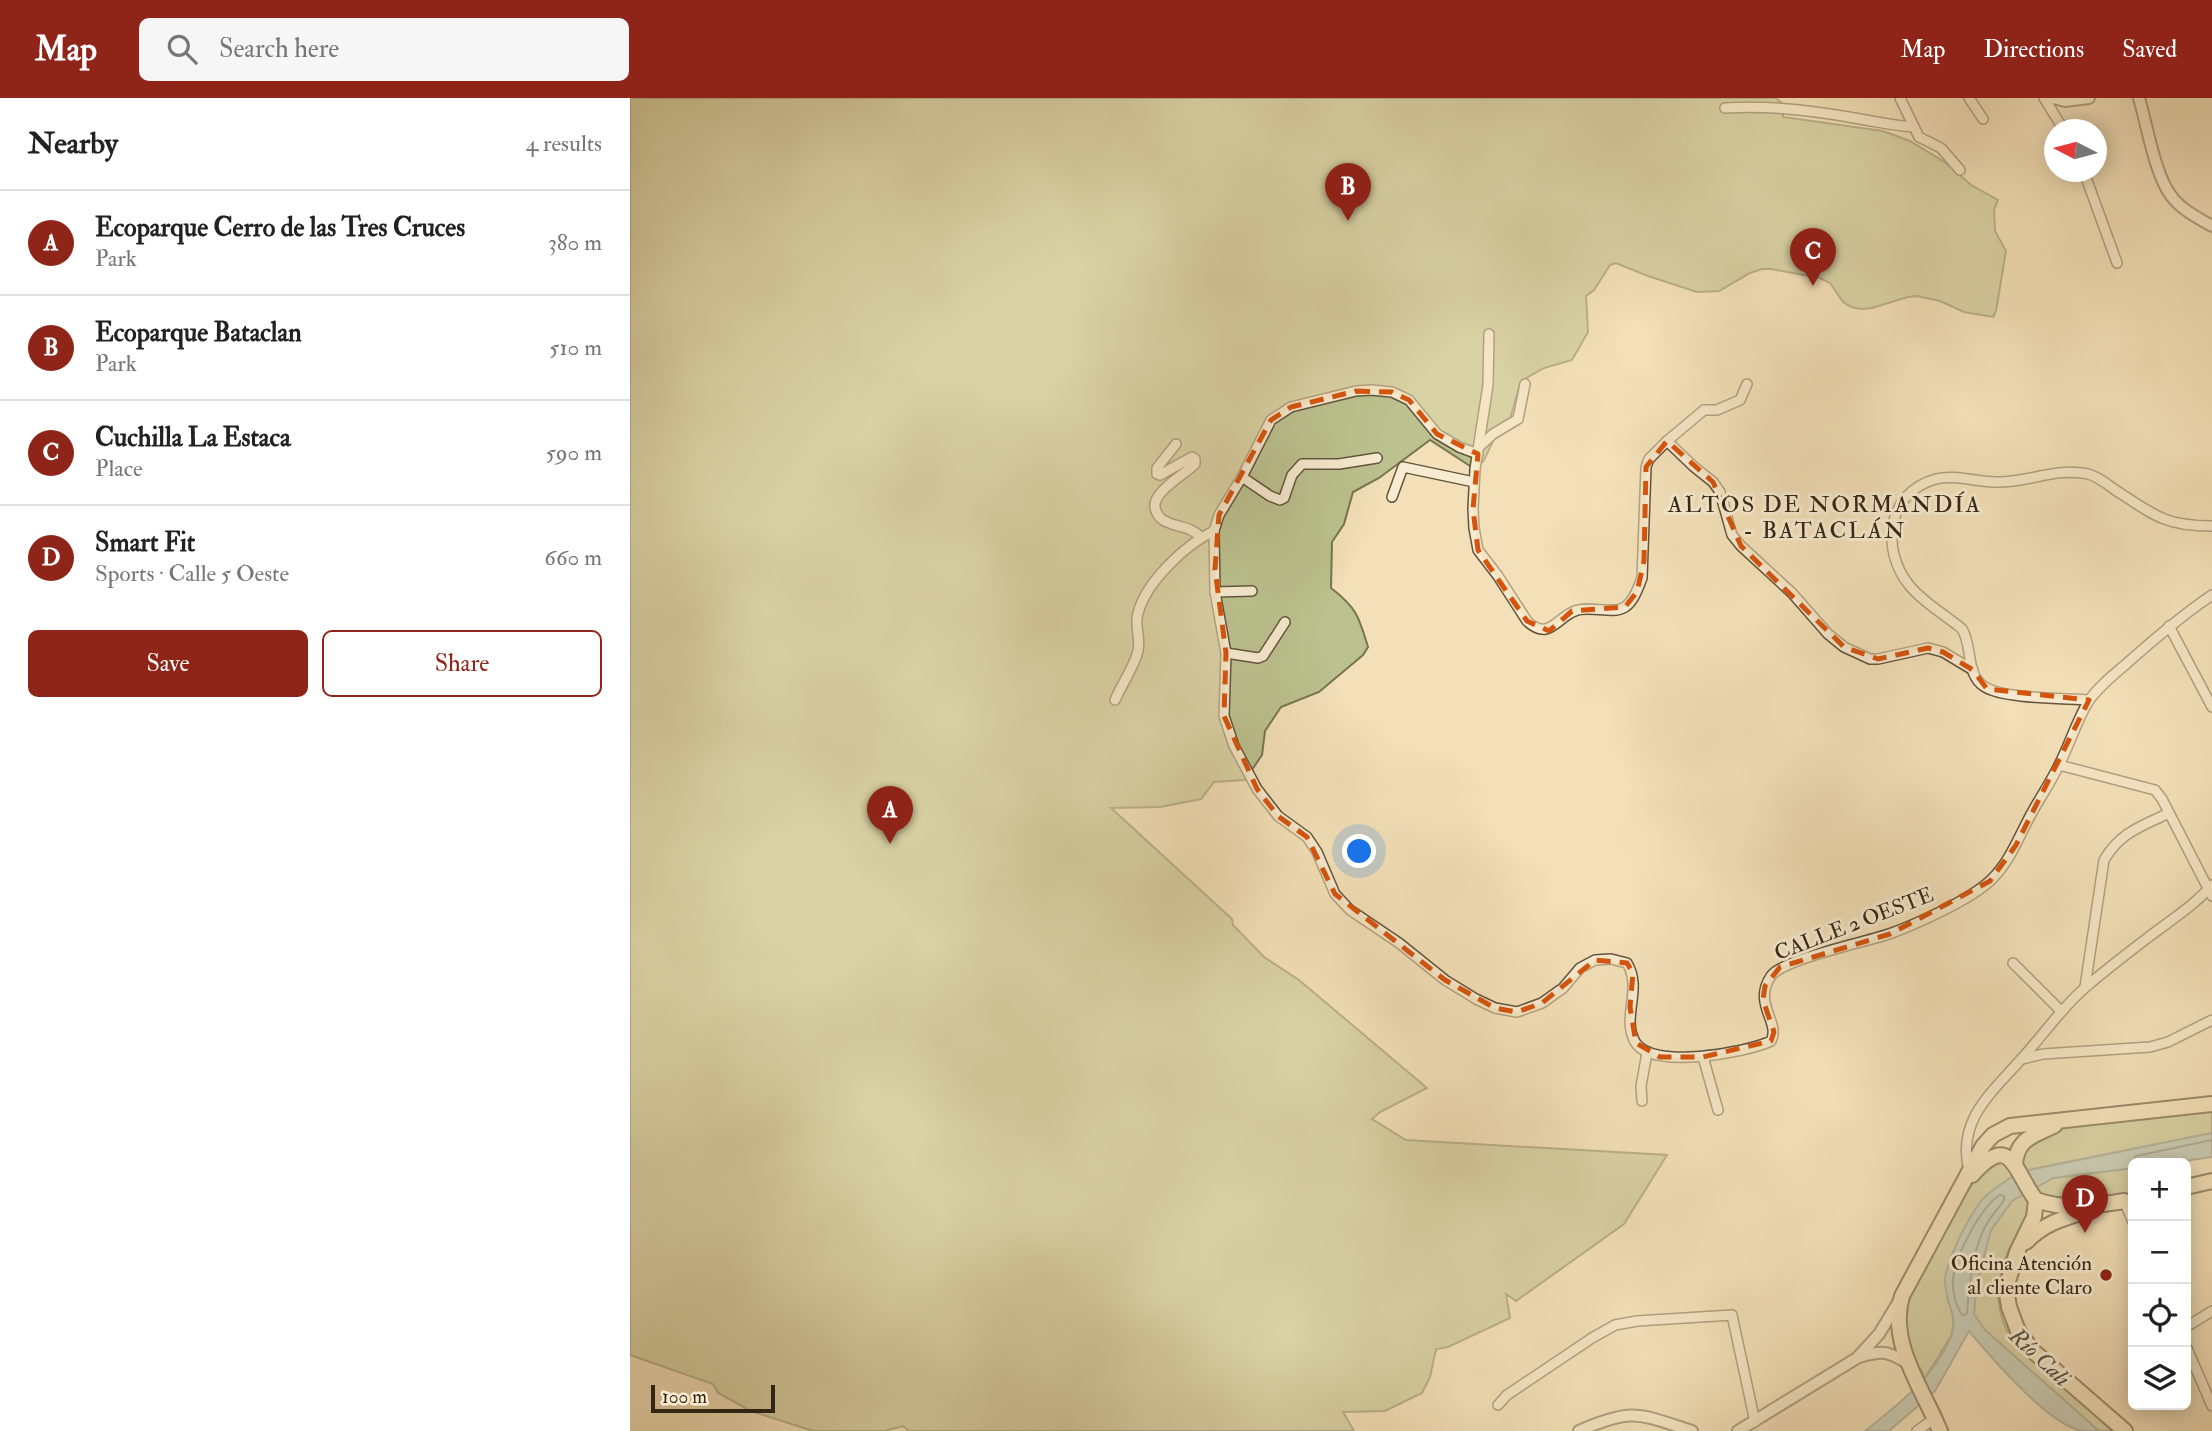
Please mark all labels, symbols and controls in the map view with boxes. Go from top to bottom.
search box [139,18,629,81]
text: Map [35,29,97,70]
icon: search [163,30,201,68]
text: Search here [219,33,339,65]
text: Map [1900,34,1945,65]
text: Directions [1983,34,2084,65]
text: Saved [2122,34,2177,65]
north arrow [2044,119,2107,182]
text: Nearby [28,125,118,162]
text: 4 results [526,129,602,158]
pin: B [1325,163,1371,221]
text: Ecoparque Cerro de las Tres Cruces [95,212,465,244]
text: A [44,228,58,257]
text: 380 m [548,228,602,257]
pin: C [1790,228,1836,286]
text: Park [95,244,137,273]
text: Ecoparque Bataclan [95,317,302,349]
text: B [43,333,59,362]
text: 510 m [549,333,602,362]
text: Park [95,349,137,378]
text: Cuchilla La Estaca [95,422,291,454]
text: C [43,438,59,467]
text: 590 m [546,438,602,467]
text: Place [95,454,143,483]
district label: ALTOS DE NORMANDÍA - BATACLÁN [1667,490,1982,545]
text: Smart Fit [95,527,195,559]
text: D [42,543,60,572]
text: 660 m [544,543,602,572]
text: Sports · Calle 5 Oeste [95,559,289,588]
button: Save [28,630,308,697]
button: Share [322,630,602,697]
pin: A [867,786,913,844]
your location [1342,834,1376,868]
street label: CALLE 2 OESTE [1771,881,1937,967]
map controls [2128,1158,2191,1410]
button: + [2128,1158,2191,1221]
pin: D [2062,1175,2108,1233]
button: − [2128,1221,2191,1284]
place label: Oficina Atención al cliente Claro [1951,1250,2092,1301]
marker: Oficina Atención al cliente Claro [2098,1267,2114,1283]
button: locate [2128,1284,2191,1347]
water label: Río Cali [2003,1321,2077,1393]
button: layers [2128,1347,2191,1410]
scale bar [651,1382,775,1414]
text: 100 m [662,1385,707,1409]

